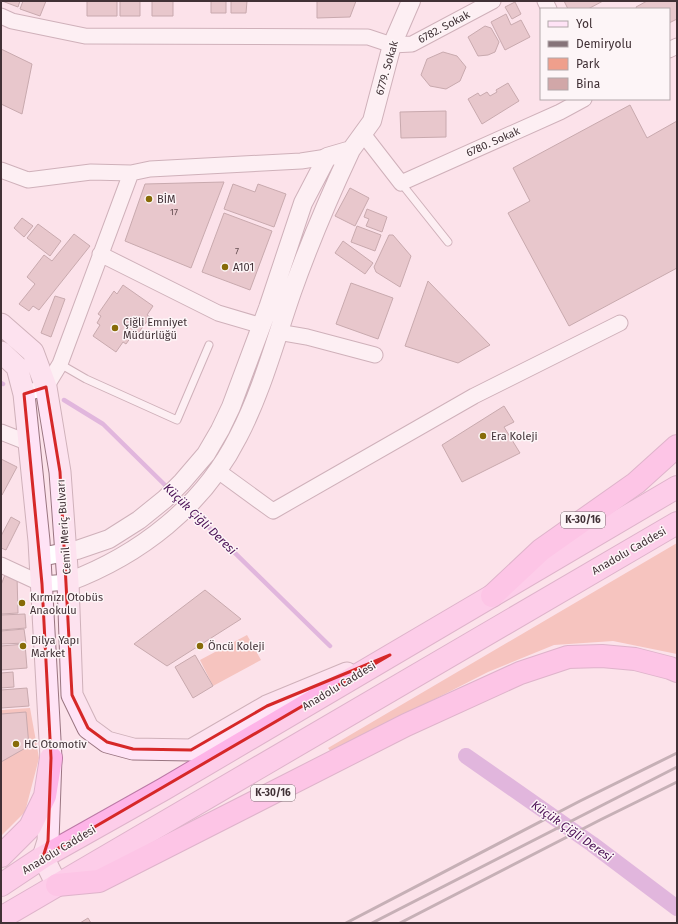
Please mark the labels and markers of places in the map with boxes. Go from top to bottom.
place label: BİM [157,192,176,206]
marker: BİM [144,194,154,204]
place label: A101 [233,261,254,274]
marker: A101 [220,262,230,272]
place label: Çiğli Emniyet Müdürlüğü [123,316,187,342]
marker: Çiğli Emniyet Müdürlüğü [110,323,120,333]
place label: Era Koleji [491,430,538,443]
marker: Era Koleji [478,431,488,441]
place label: Kırmızı Otobüs Anaokulu [30,591,103,617]
marker: Kırmızı Otobüs Anaokulu [17,598,27,608]
place label: Dilya Yapı Market [31,634,79,660]
place label: Öncü Koleji [208,639,265,653]
marker: Dilya Yapı Market [18,641,28,651]
marker: Öncü Koleji [195,641,205,651]
place label: HC Otomotiv [24,738,87,751]
marker: HC Otomotiv [11,739,21,749]

